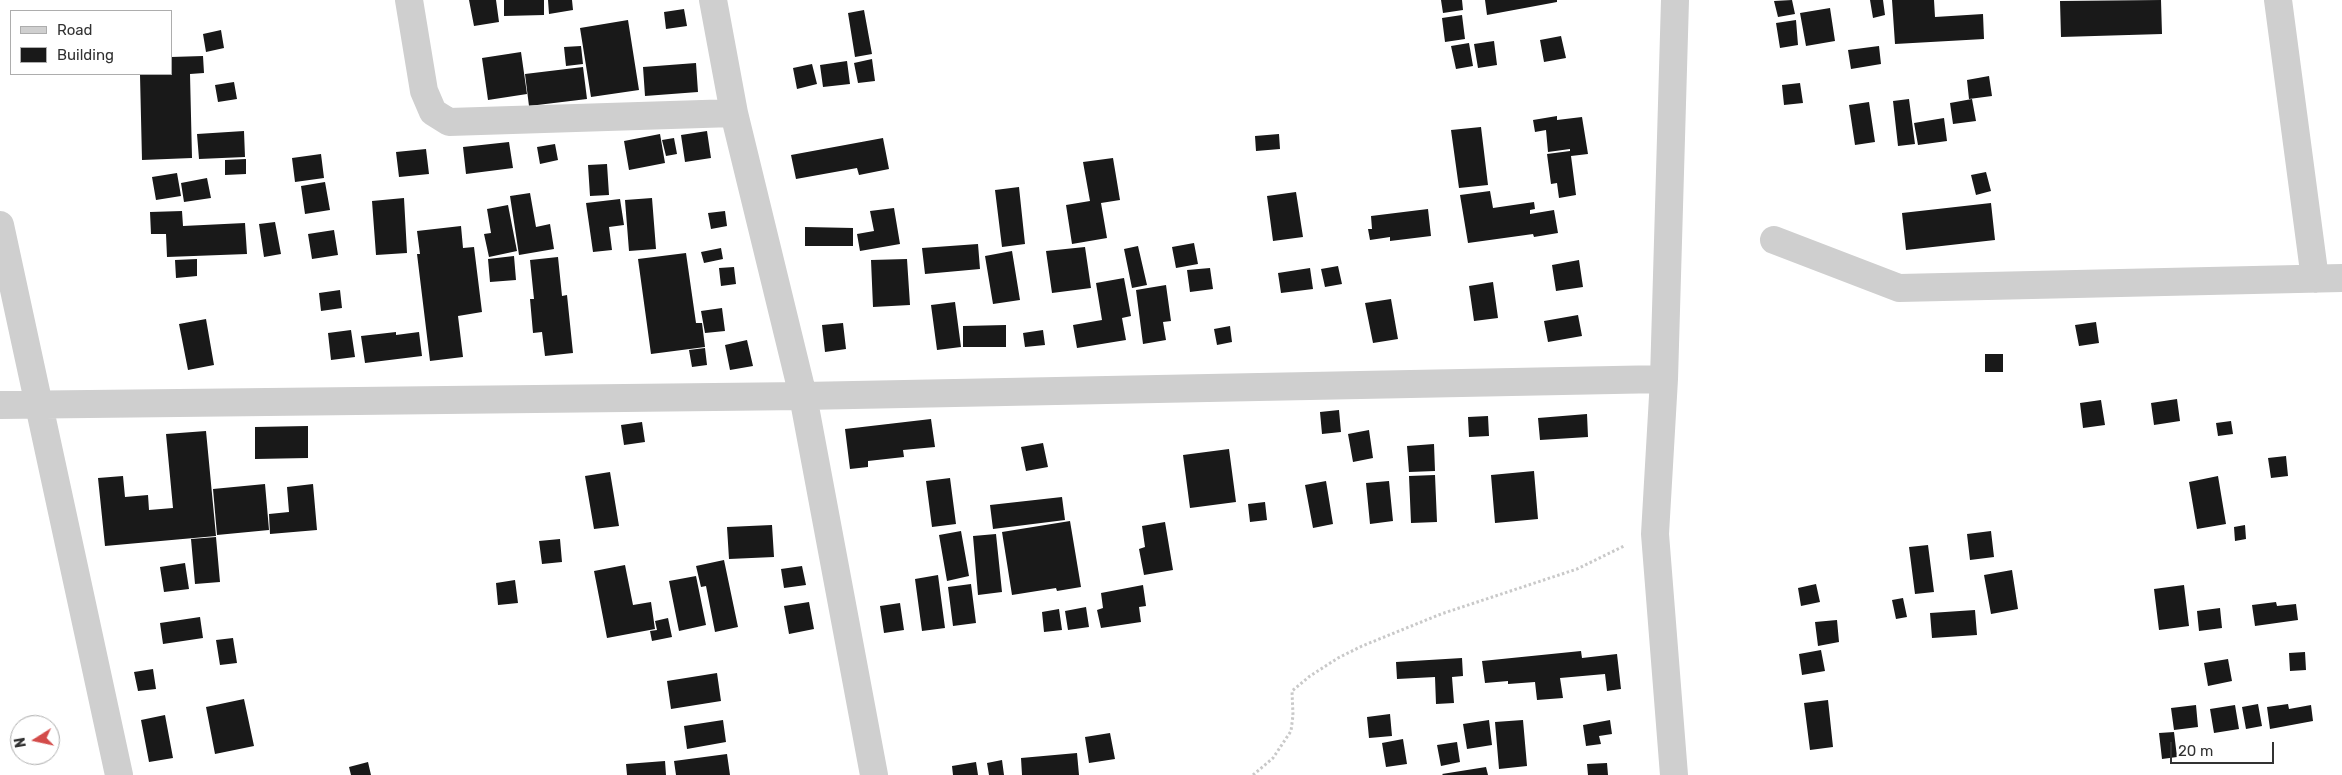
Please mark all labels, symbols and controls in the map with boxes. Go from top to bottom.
legend [10,10,172,75]
text: Road [57,21,93,39]
text: Building [57,46,114,64]
north arrow [10,715,60,765]
scale bar [2172,732,2276,764]
text: N [11,736,30,749]
text: 20 m [2178,742,2213,760]

